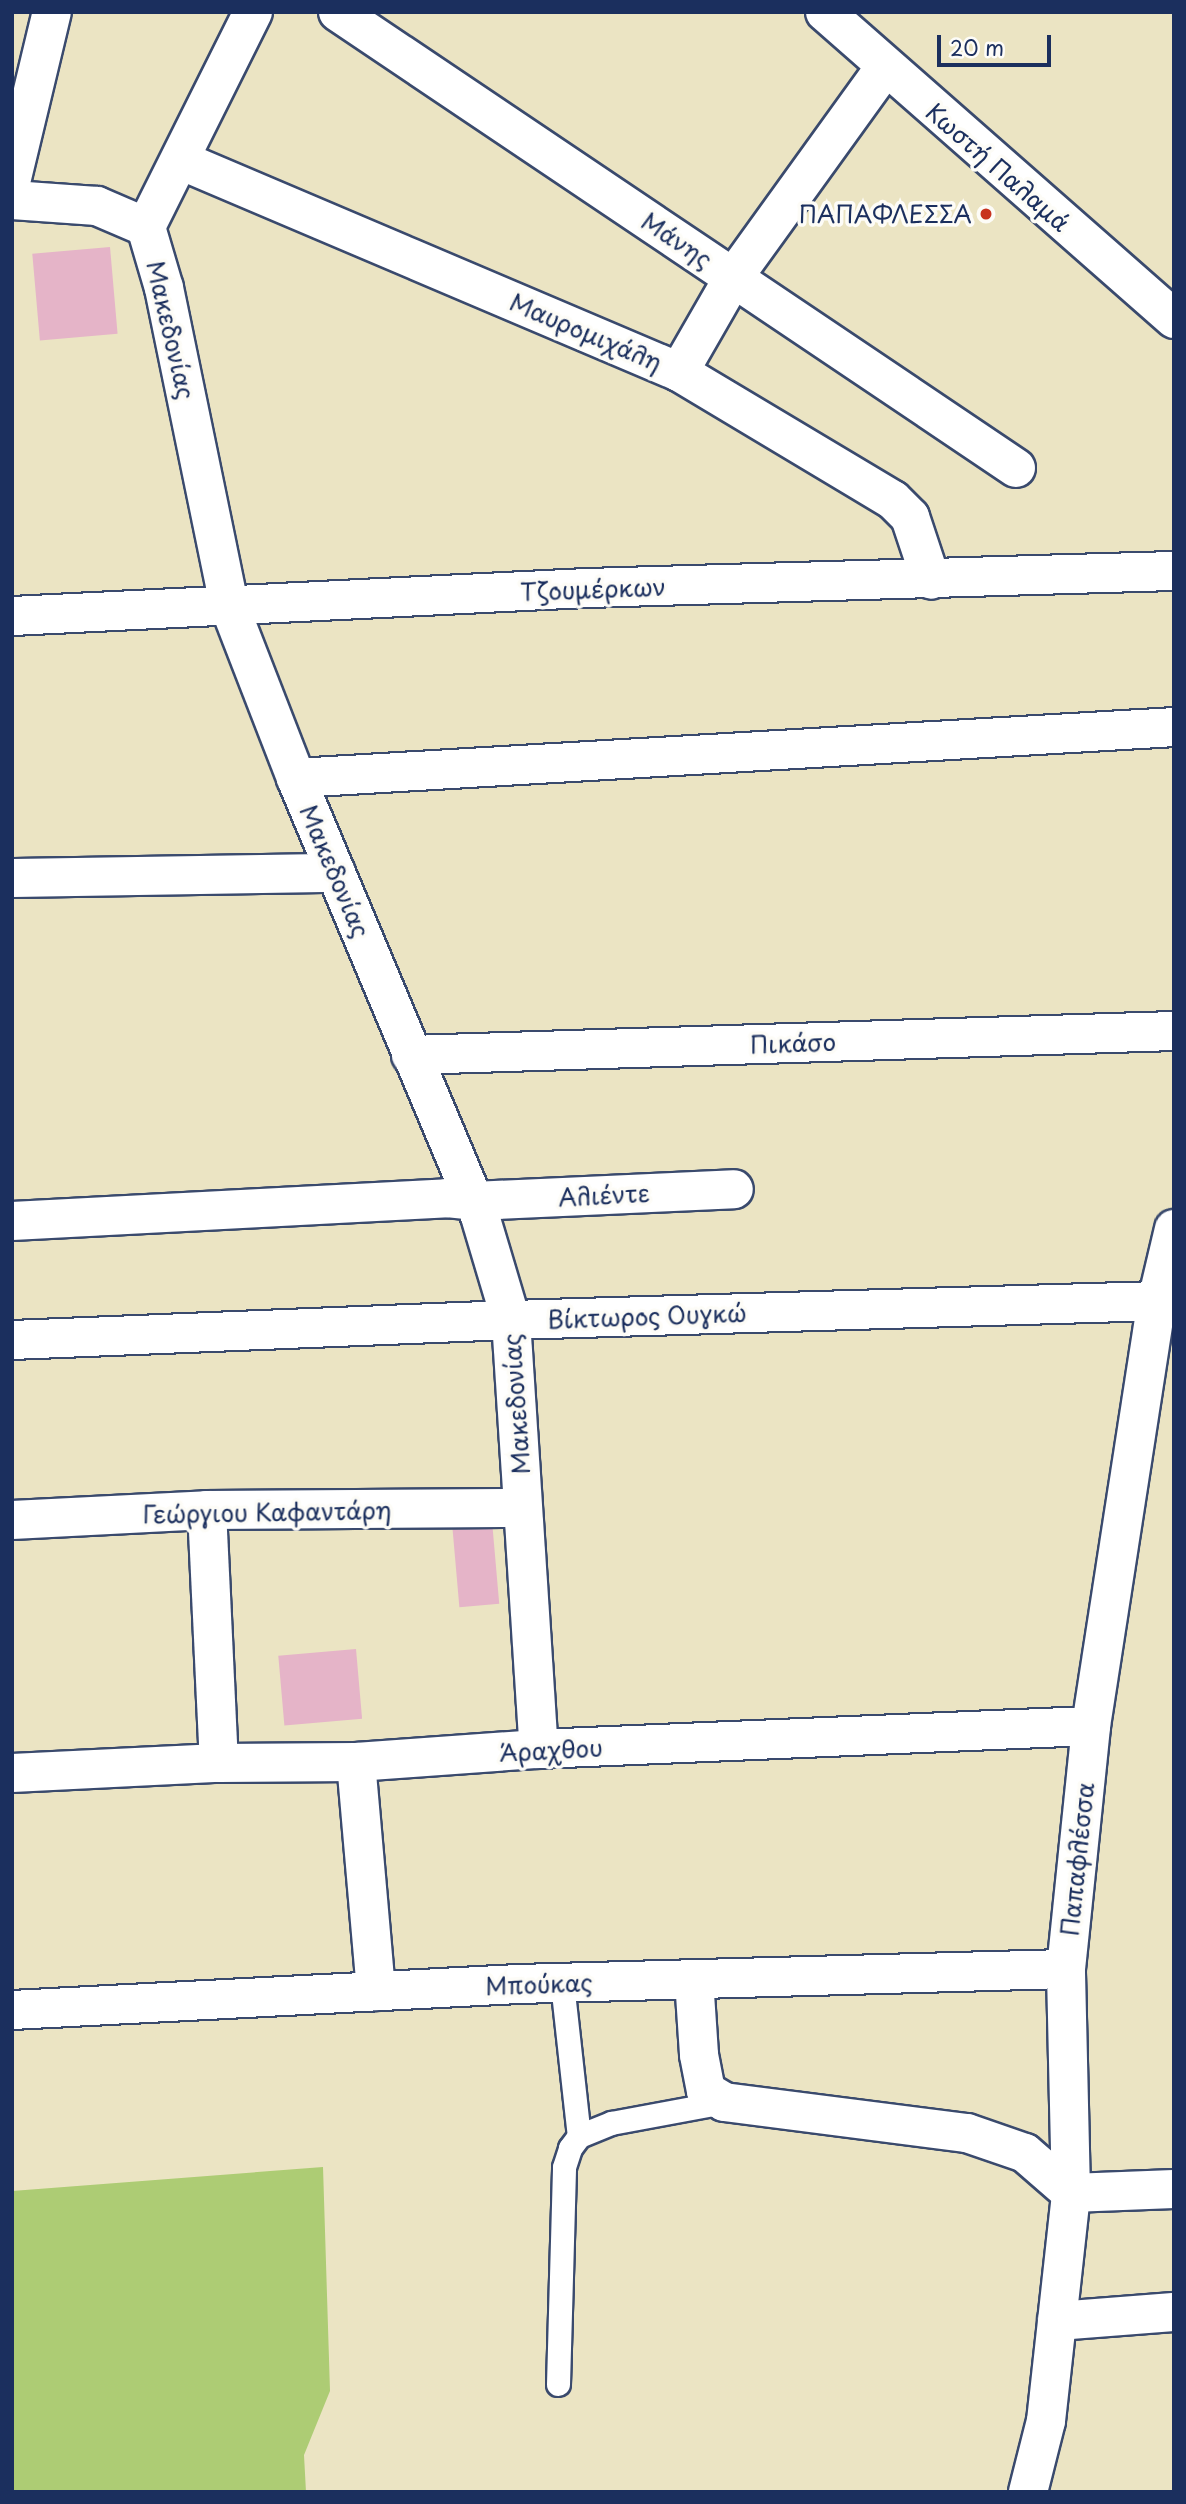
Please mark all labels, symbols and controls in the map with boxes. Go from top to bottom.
scale bar [941,21,1055,65]
text: 20 m [950,31,1004,63]
street label: Κωστή Παλαμά [920,96,1076,238]
place label: ΠΑΠΑΦΛΕΣΣΑ [799,200,972,228]
street label: Μάνης [636,206,718,274]
marker: ΠΑΠΑΦΛΕΣΣΑ [978,206,994,222]
street label: Μακεδονίας [141,258,201,402]
street label: Μαυρομιχάλη [506,287,666,377]
street label: Τζουμέρκων [520,572,666,606]
street label: Μακεδονίας [294,800,376,942]
street label: Πικάσο [749,1027,837,1059]
street label: Αλιέντε [558,1178,650,1212]
street label: Βίκτωρος Ουγκώ [546,1298,748,1334]
street label: Μακεδονίας [497,1332,535,1476]
street label: Γεώργιου Καφαντάρη [142,1495,392,1529]
street label: Άραχθου [499,1733,603,1767]
street label: Παπαφλέσσα [1055,1781,1099,1937]
street label: Μπούκας [485,1968,593,2000]

